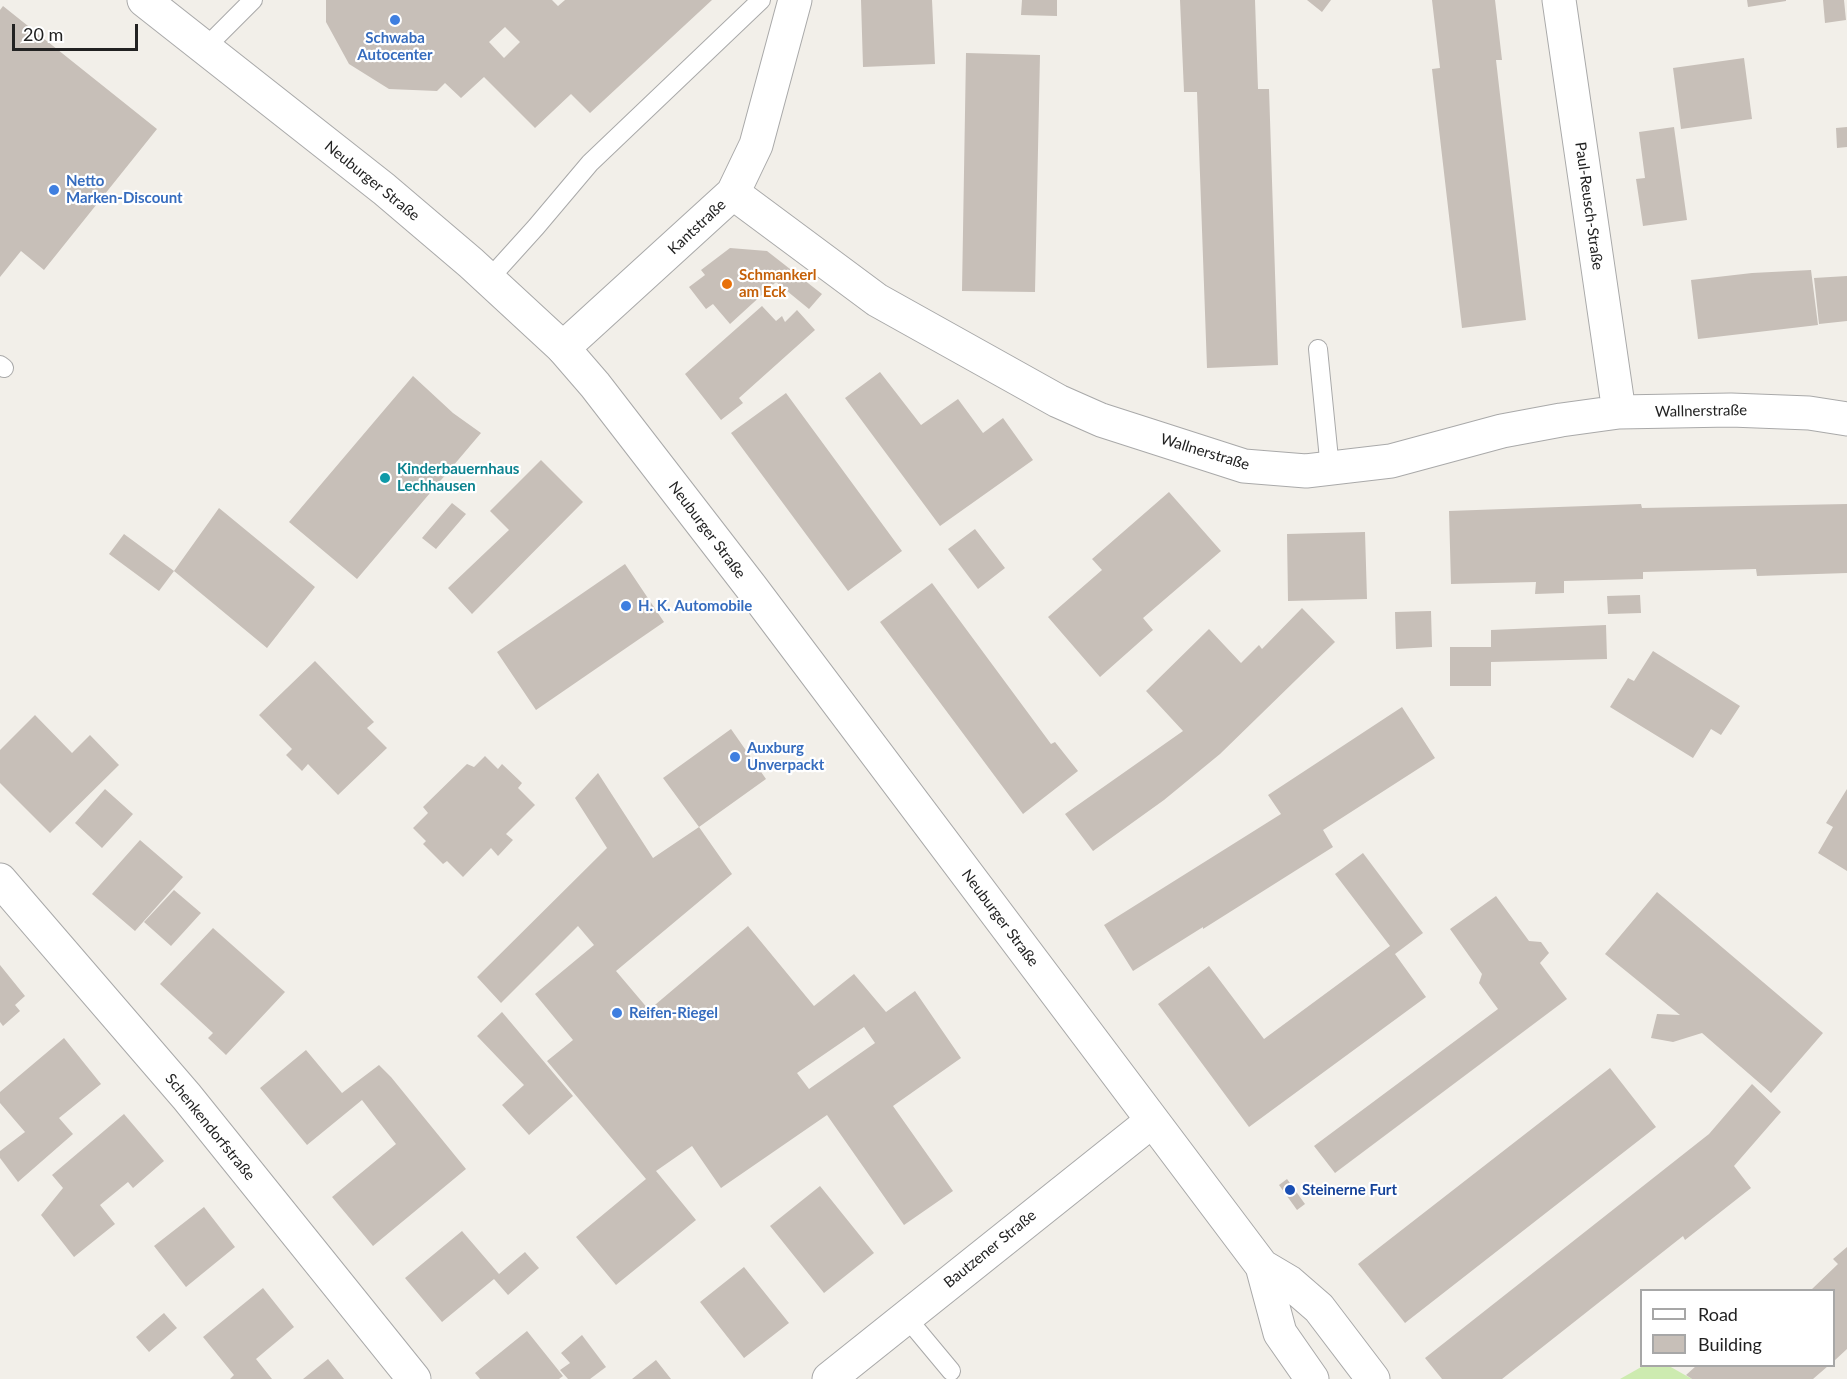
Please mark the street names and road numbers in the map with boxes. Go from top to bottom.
street label: Neuburger Straße [321,137,423,225]
street label: Paul-Reusch-Straße [1571,141,1607,271]
street label: Kantstraße [664,196,730,258]
street label: Wallnerstraße [1655,401,1747,421]
street label: Wallnerstraße [1158,430,1252,474]
street label: Neuburger Straße [665,478,749,582]
street label: Neuburger Straße [958,866,1042,970]
street label: Schenkendorfstraße [161,1070,259,1184]
street label: Bautzener Straße [940,1206,1040,1292]

